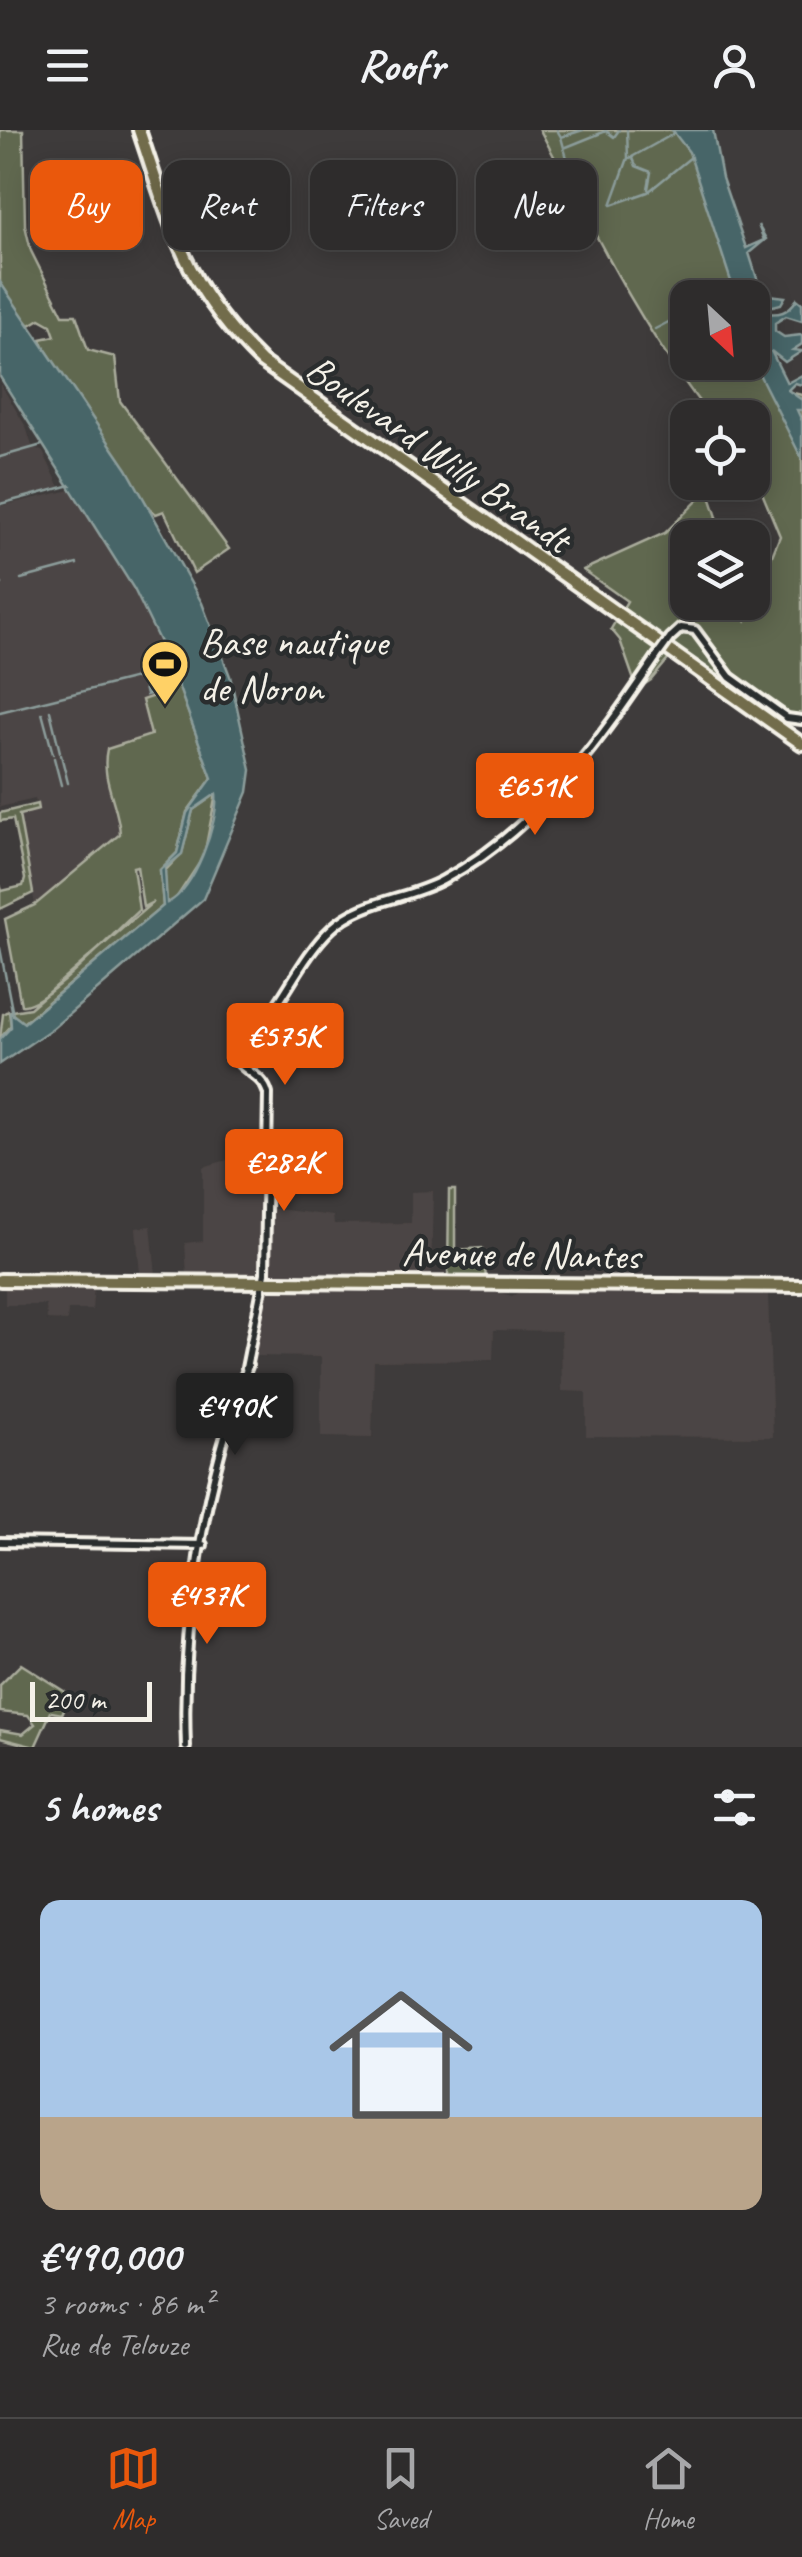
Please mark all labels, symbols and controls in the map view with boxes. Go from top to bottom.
text: Roofr [358,37,444,94]
icon: menu [40,38,95,93]
icon: person [707,38,762,93]
chip: Buy [30,160,143,250]
chip: Rent [163,160,290,250]
chip: Filters [310,160,456,250]
chip: New [476,160,597,250]
north arrow [670,280,770,380]
map controls [670,280,770,620]
street label: Boulevard Willy Brandt [296,344,584,566]
button: locate [670,400,770,500]
button: layers [670,520,770,620]
place label: Base nautique de Noron [200,617,390,713]
sports icon: Base nautique de Noron [139,638,191,706]
pin: €651K [465,753,605,838]
text: €651K [498,765,572,806]
pin: €575K [215,1003,355,1088]
text: €575K [249,1015,321,1056]
pin: €282K [214,1129,354,1214]
text: €282K [247,1141,321,1182]
street label: Avenue de Nantes [402,1227,644,1281]
pin: €490K [165,1373,305,1458]
text: €490K [198,1385,272,1426]
pin: €437K [137,1562,277,1647]
text: €437K [170,1574,244,1615]
scale bar [30,1677,152,1722]
text: 200 m [45,1682,105,1717]
icon: filters [707,1780,762,1835]
text: 5 homes [40,1781,158,1834]
icon: home [311,1965,491,2145]
text: €490,000 [40,2230,180,2283]
text: 3 rooms · 86 m² [40,2283,213,2324]
text: Rue de Telouze [40,2324,188,2365]
tab: Map [106,2441,161,2536]
tab: Saved [373,2441,428,2536]
tab: Home [641,2441,696,2536]

